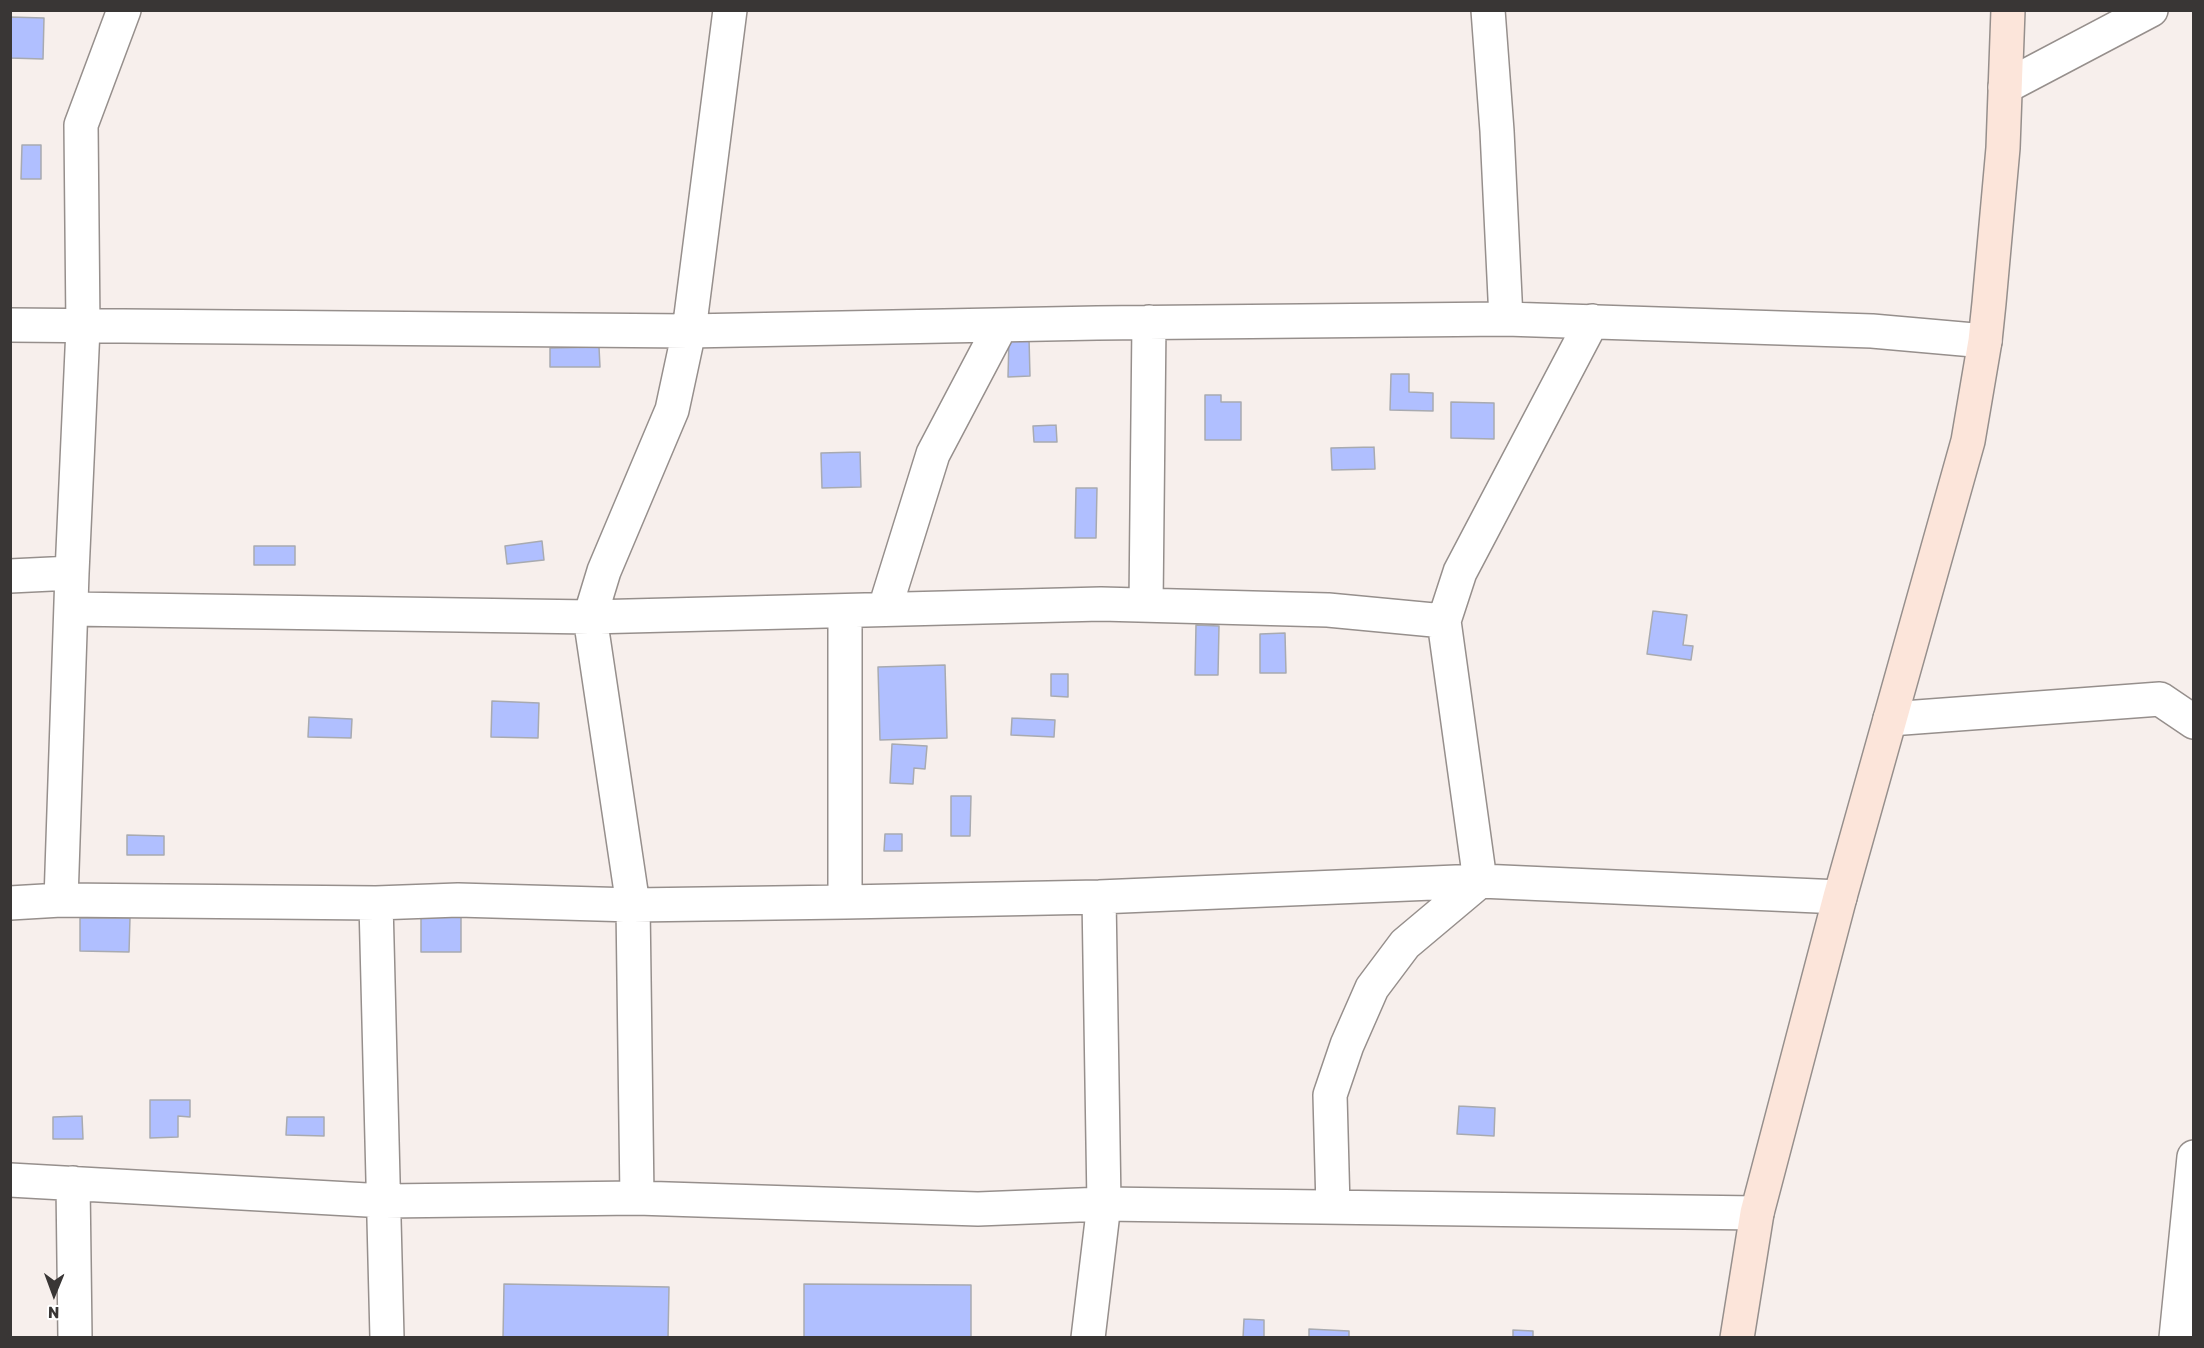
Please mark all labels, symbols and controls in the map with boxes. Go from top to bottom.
north arrow [24,1264,84,1324]
text: N [48,1303,60,1322]

